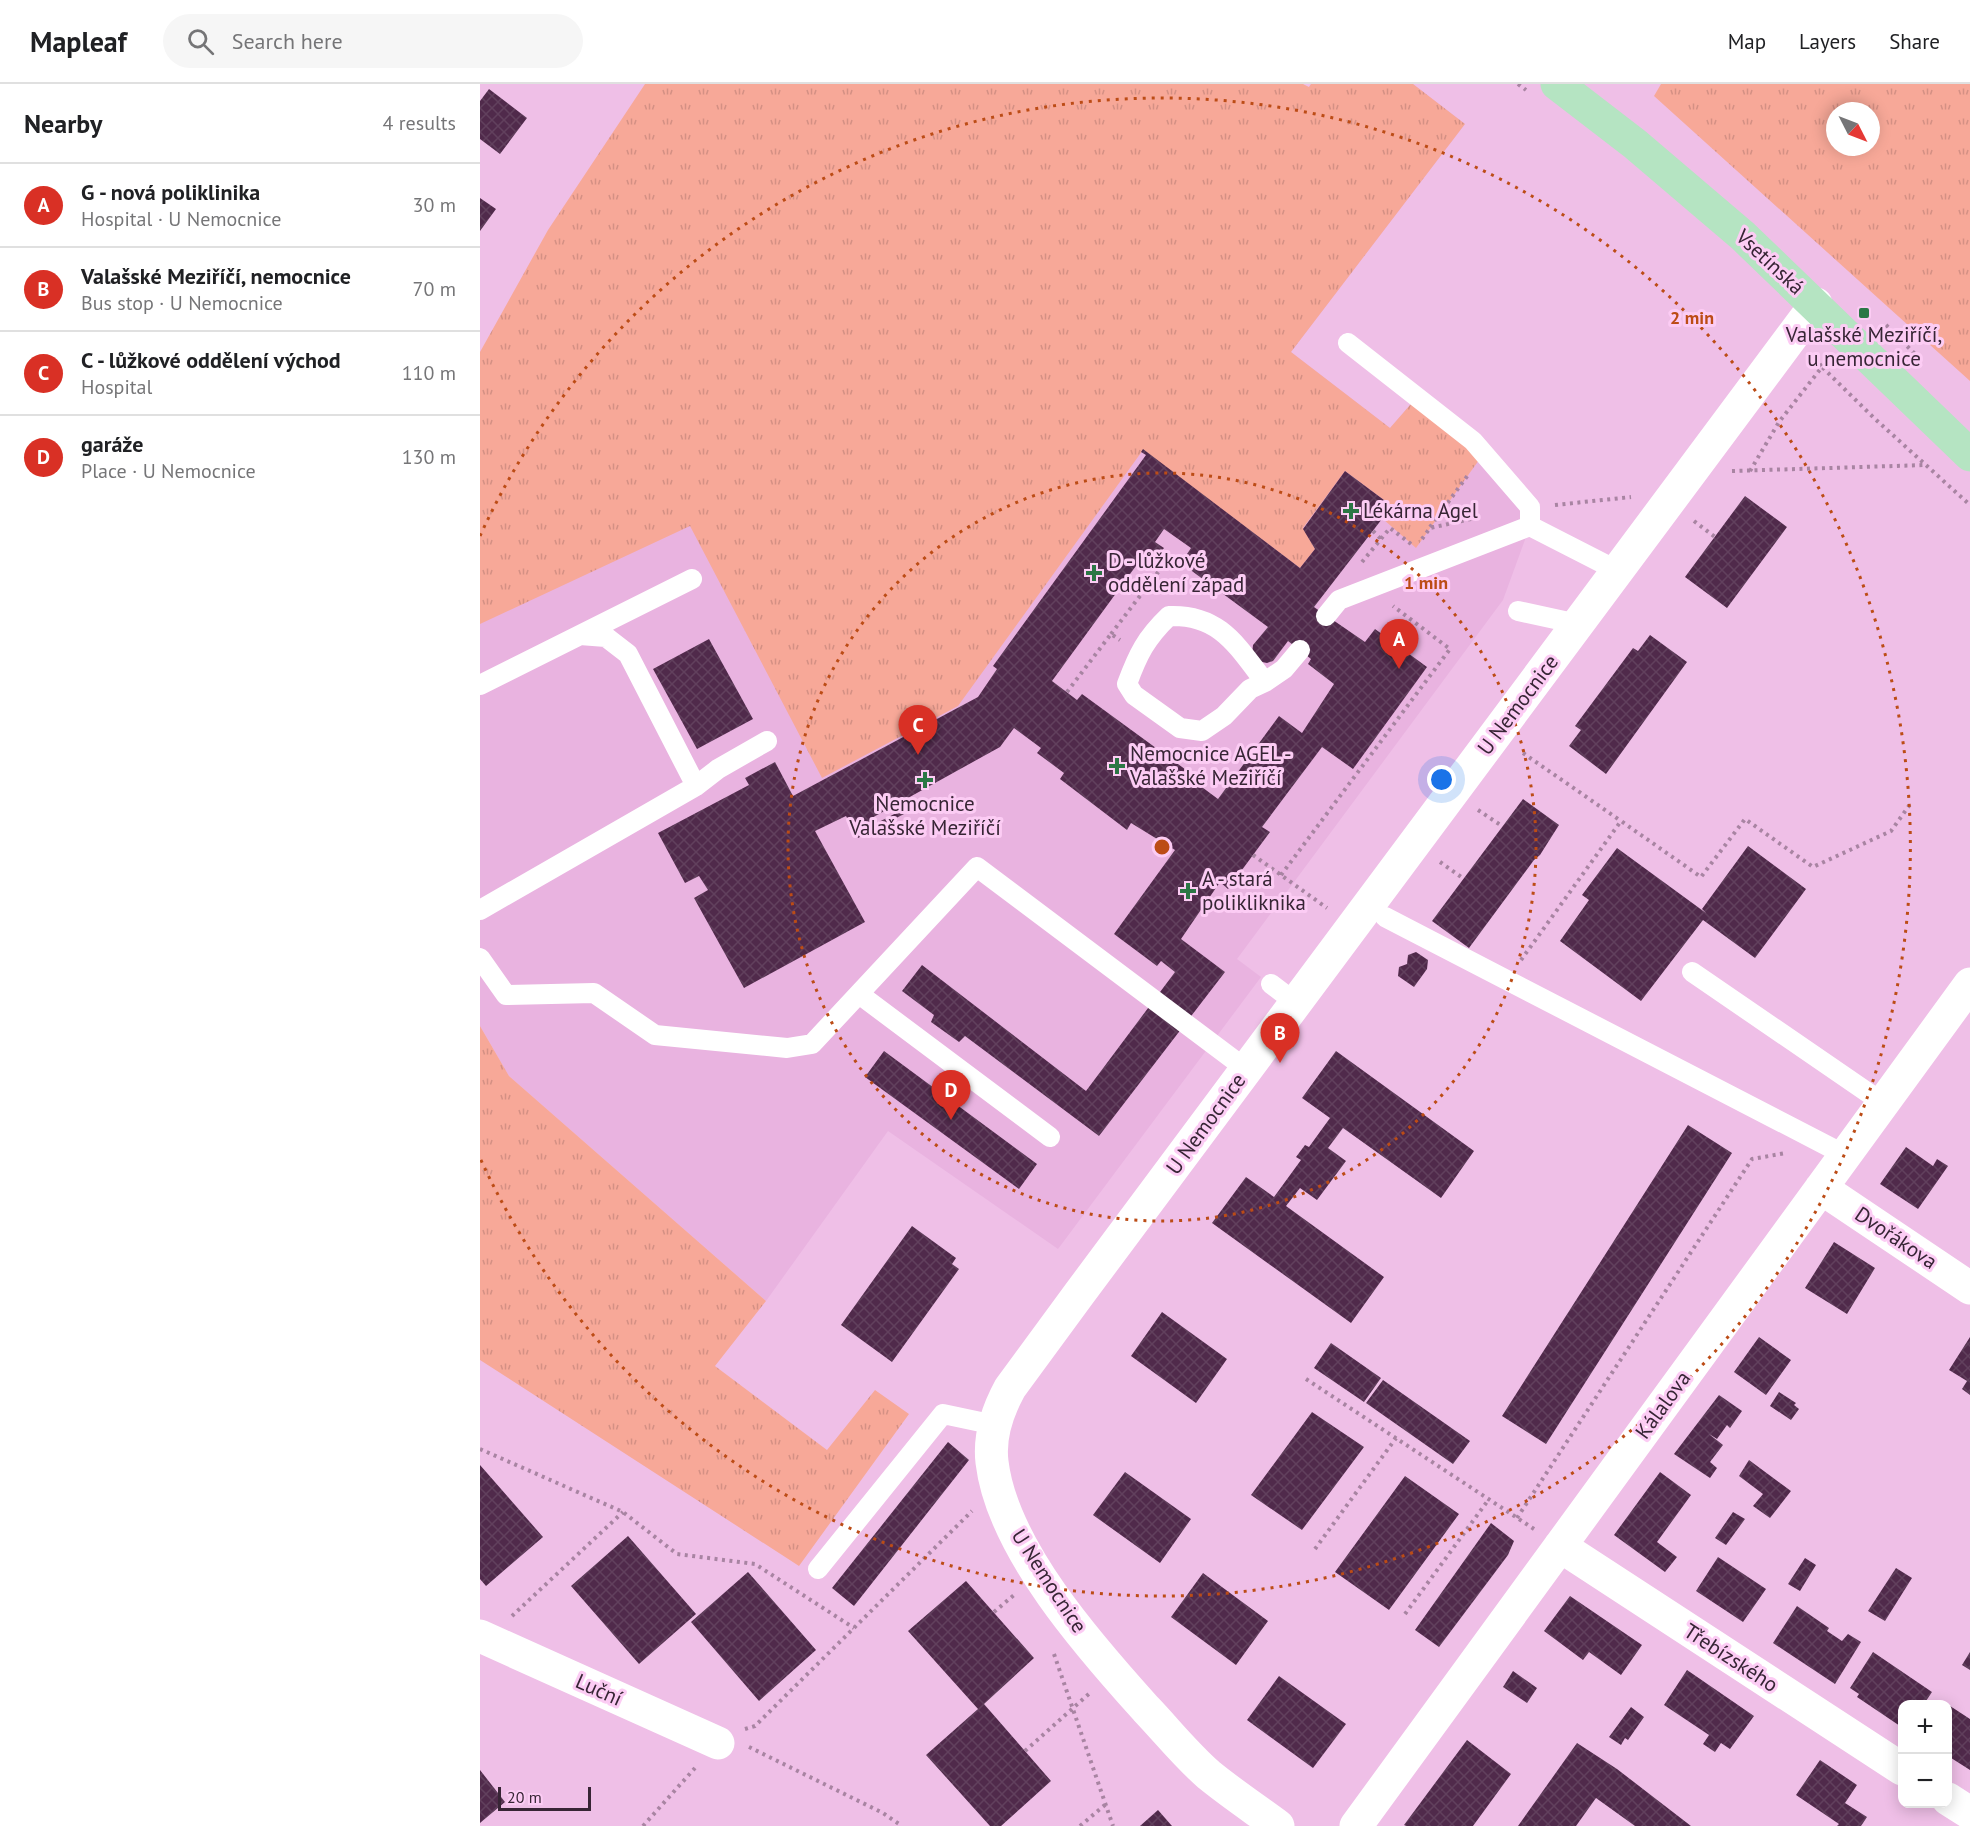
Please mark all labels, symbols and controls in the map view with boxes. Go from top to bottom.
search box [163,14,583,68]
text: Mapleaf [30,23,127,60]
icon: search [184,25,217,58]
text: Search here [232,27,343,55]
text: Map [1728,28,1766,55]
text: Layers [1799,28,1856,55]
text: Share [1889,28,1940,55]
north arrow [1826,102,1880,156]
text: Nearby [24,107,102,140]
text: 4 results [383,110,456,136]
text: G - nová poliklinika [81,178,260,206]
text: A [37,192,50,218]
text: 30 m [413,192,456,218]
text: Hospital · U Nemocnice [81,206,281,232]
street label: Vsetínská [1730,222,1810,300]
text: Valašské Meziříčí, nemocnice [81,262,351,290]
text: B [38,276,49,302]
text: 70 m [413,276,456,302]
text: Bus stop · U Nemocnice [81,290,283,316]
text: 2 min [1670,306,1714,329]
marker: Valašské Meziříčí, u nemocnice [1857,306,1871,320]
place label: Valašské Meziříčí, u nemocnice [1785,321,1942,372]
text: C - lůžkové oddělení východ [81,346,341,374]
text: C [38,360,49,386]
text: 110 m [402,360,456,386]
text: Hospital [81,374,152,400]
text: garáže [81,430,143,458]
text: D [37,444,50,470]
text: 130 m [402,444,456,470]
text: Place · U Nemocnice [81,458,256,484]
place label: Lékárna Agel [1363,497,1478,524]
marker: Lékárna Agel [1344,504,1358,518]
place label: D - lůžkové oddělení západ [1108,547,1244,598]
marker: D - lůžkové oddělení západ [1085,564,1103,582]
text: 1 min [1404,571,1448,594]
pin: A [1380,620,1418,669]
street label: U Nemocnice [1471,649,1564,760]
pin: C [898,706,938,755]
place label: Nemocnice AGEL - Valašské Meziříčí [1129,740,1292,791]
marker: Nemocnice AGEL - Valašské Meziříčí [1108,757,1126,775]
your location [1427,765,1456,794]
marker: Nemocnice Valašské Meziříčí [916,771,934,789]
place label: Nemocnice Valašské Meziříčí [848,790,1001,841]
centre of rings [1152,837,1172,857]
place label: A - stará polikliknika [1202,865,1306,916]
marker: A - stará polikliknika [1179,882,1197,900]
pin: B [1260,1014,1300,1063]
street label: U Nemocnice [1160,1068,1251,1180]
pin: D [932,1070,970,1120]
street label: Dvořákova [1850,1200,1943,1275]
street label: Kálalova [1629,1365,1696,1444]
street label: U Nemocnice [1006,1524,1093,1638]
street label: Třebízského [1679,1617,1783,1698]
street label: Luční [572,1667,627,1712]
map controls [1898,1700,1952,1808]
button: + [1898,1700,1952,1754]
button: − [1898,1754,1952,1808]
scale bar [498,1784,591,1812]
text: 20 m [507,1787,542,1807]

